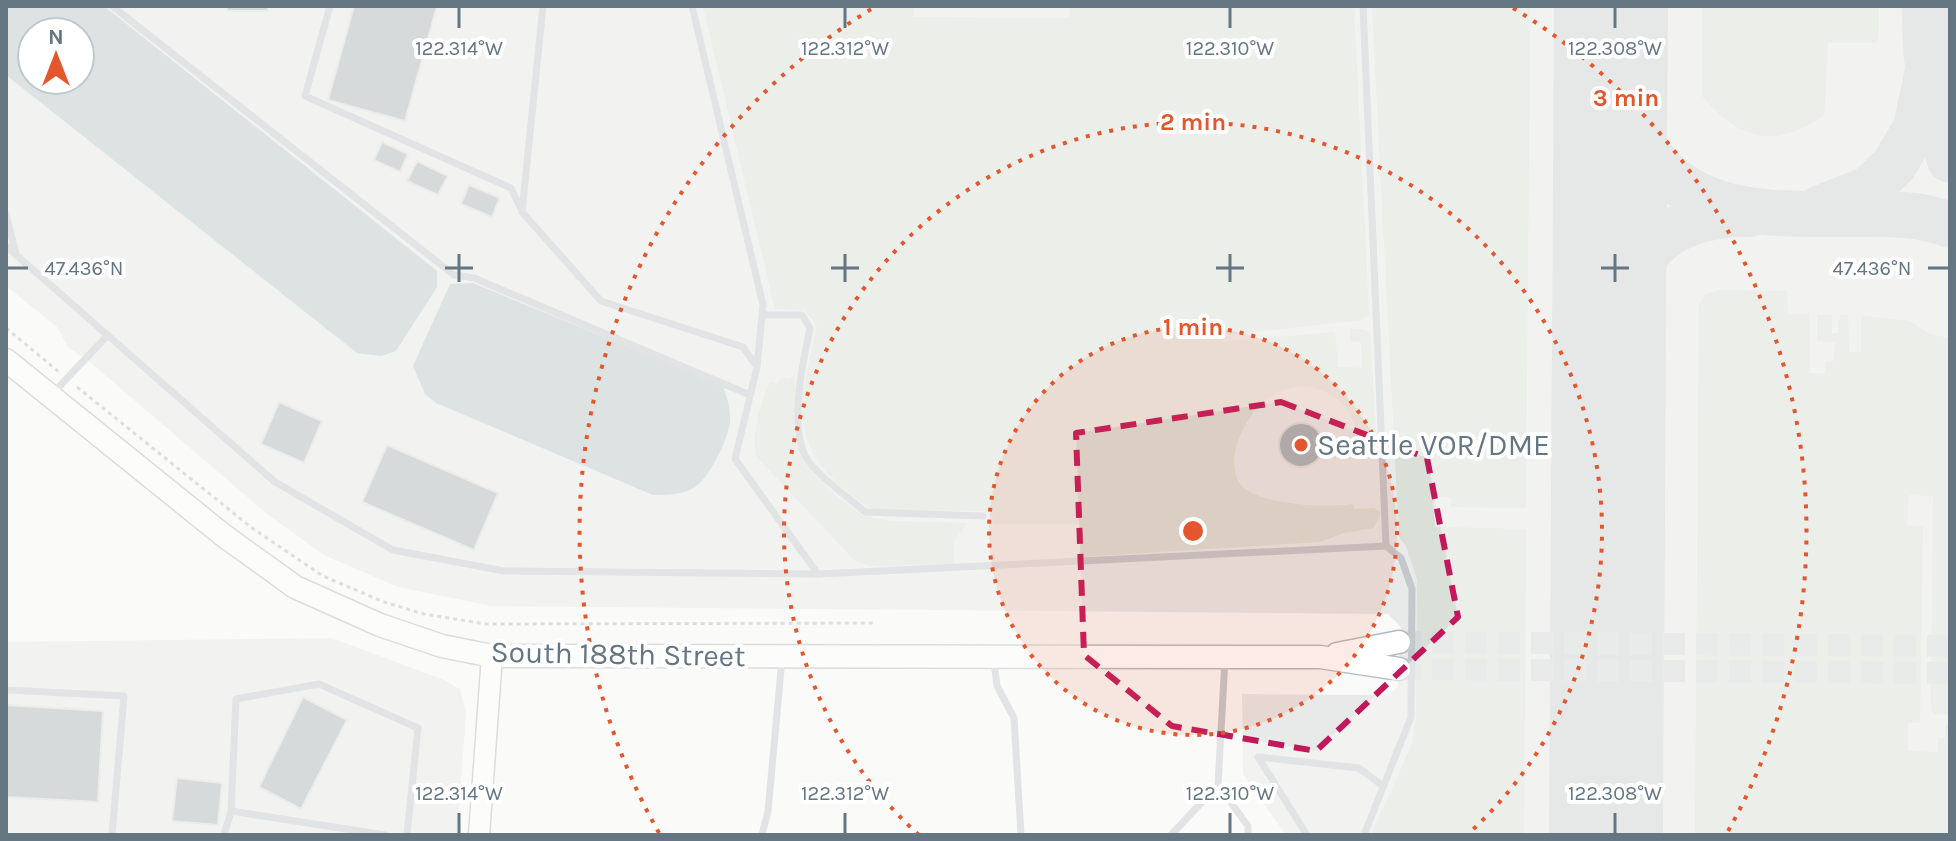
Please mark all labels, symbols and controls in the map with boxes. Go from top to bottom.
north arrow [16,16,96,96]
text: N [48,24,64,50]
text: 122.314°W [415,37,503,60]
text: 122.312°W [801,37,889,60]
text: 122.310°W [1186,37,1274,60]
text: 122.308°W [1568,37,1662,60]
text: 3 min [1593,84,1659,112]
text: 2 min [1160,108,1226,136]
text: 47.436°N [44,257,124,280]
text: 47.436°N [1832,257,1912,280]
text: 1 min [1163,313,1223,341]
place label: Seattle VOR/DME [1317,427,1550,463]
marker: Seattle VOR/DME [1292,436,1310,454]
centre of rings [1179,517,1207,545]
street label: South 188th Street [490,634,746,674]
text: 122.314°W [415,782,503,805]
text: 122.312°W [801,782,889,805]
text: 122.310°W [1186,782,1274,805]
text: 122.308°W [1568,782,1662,805]

